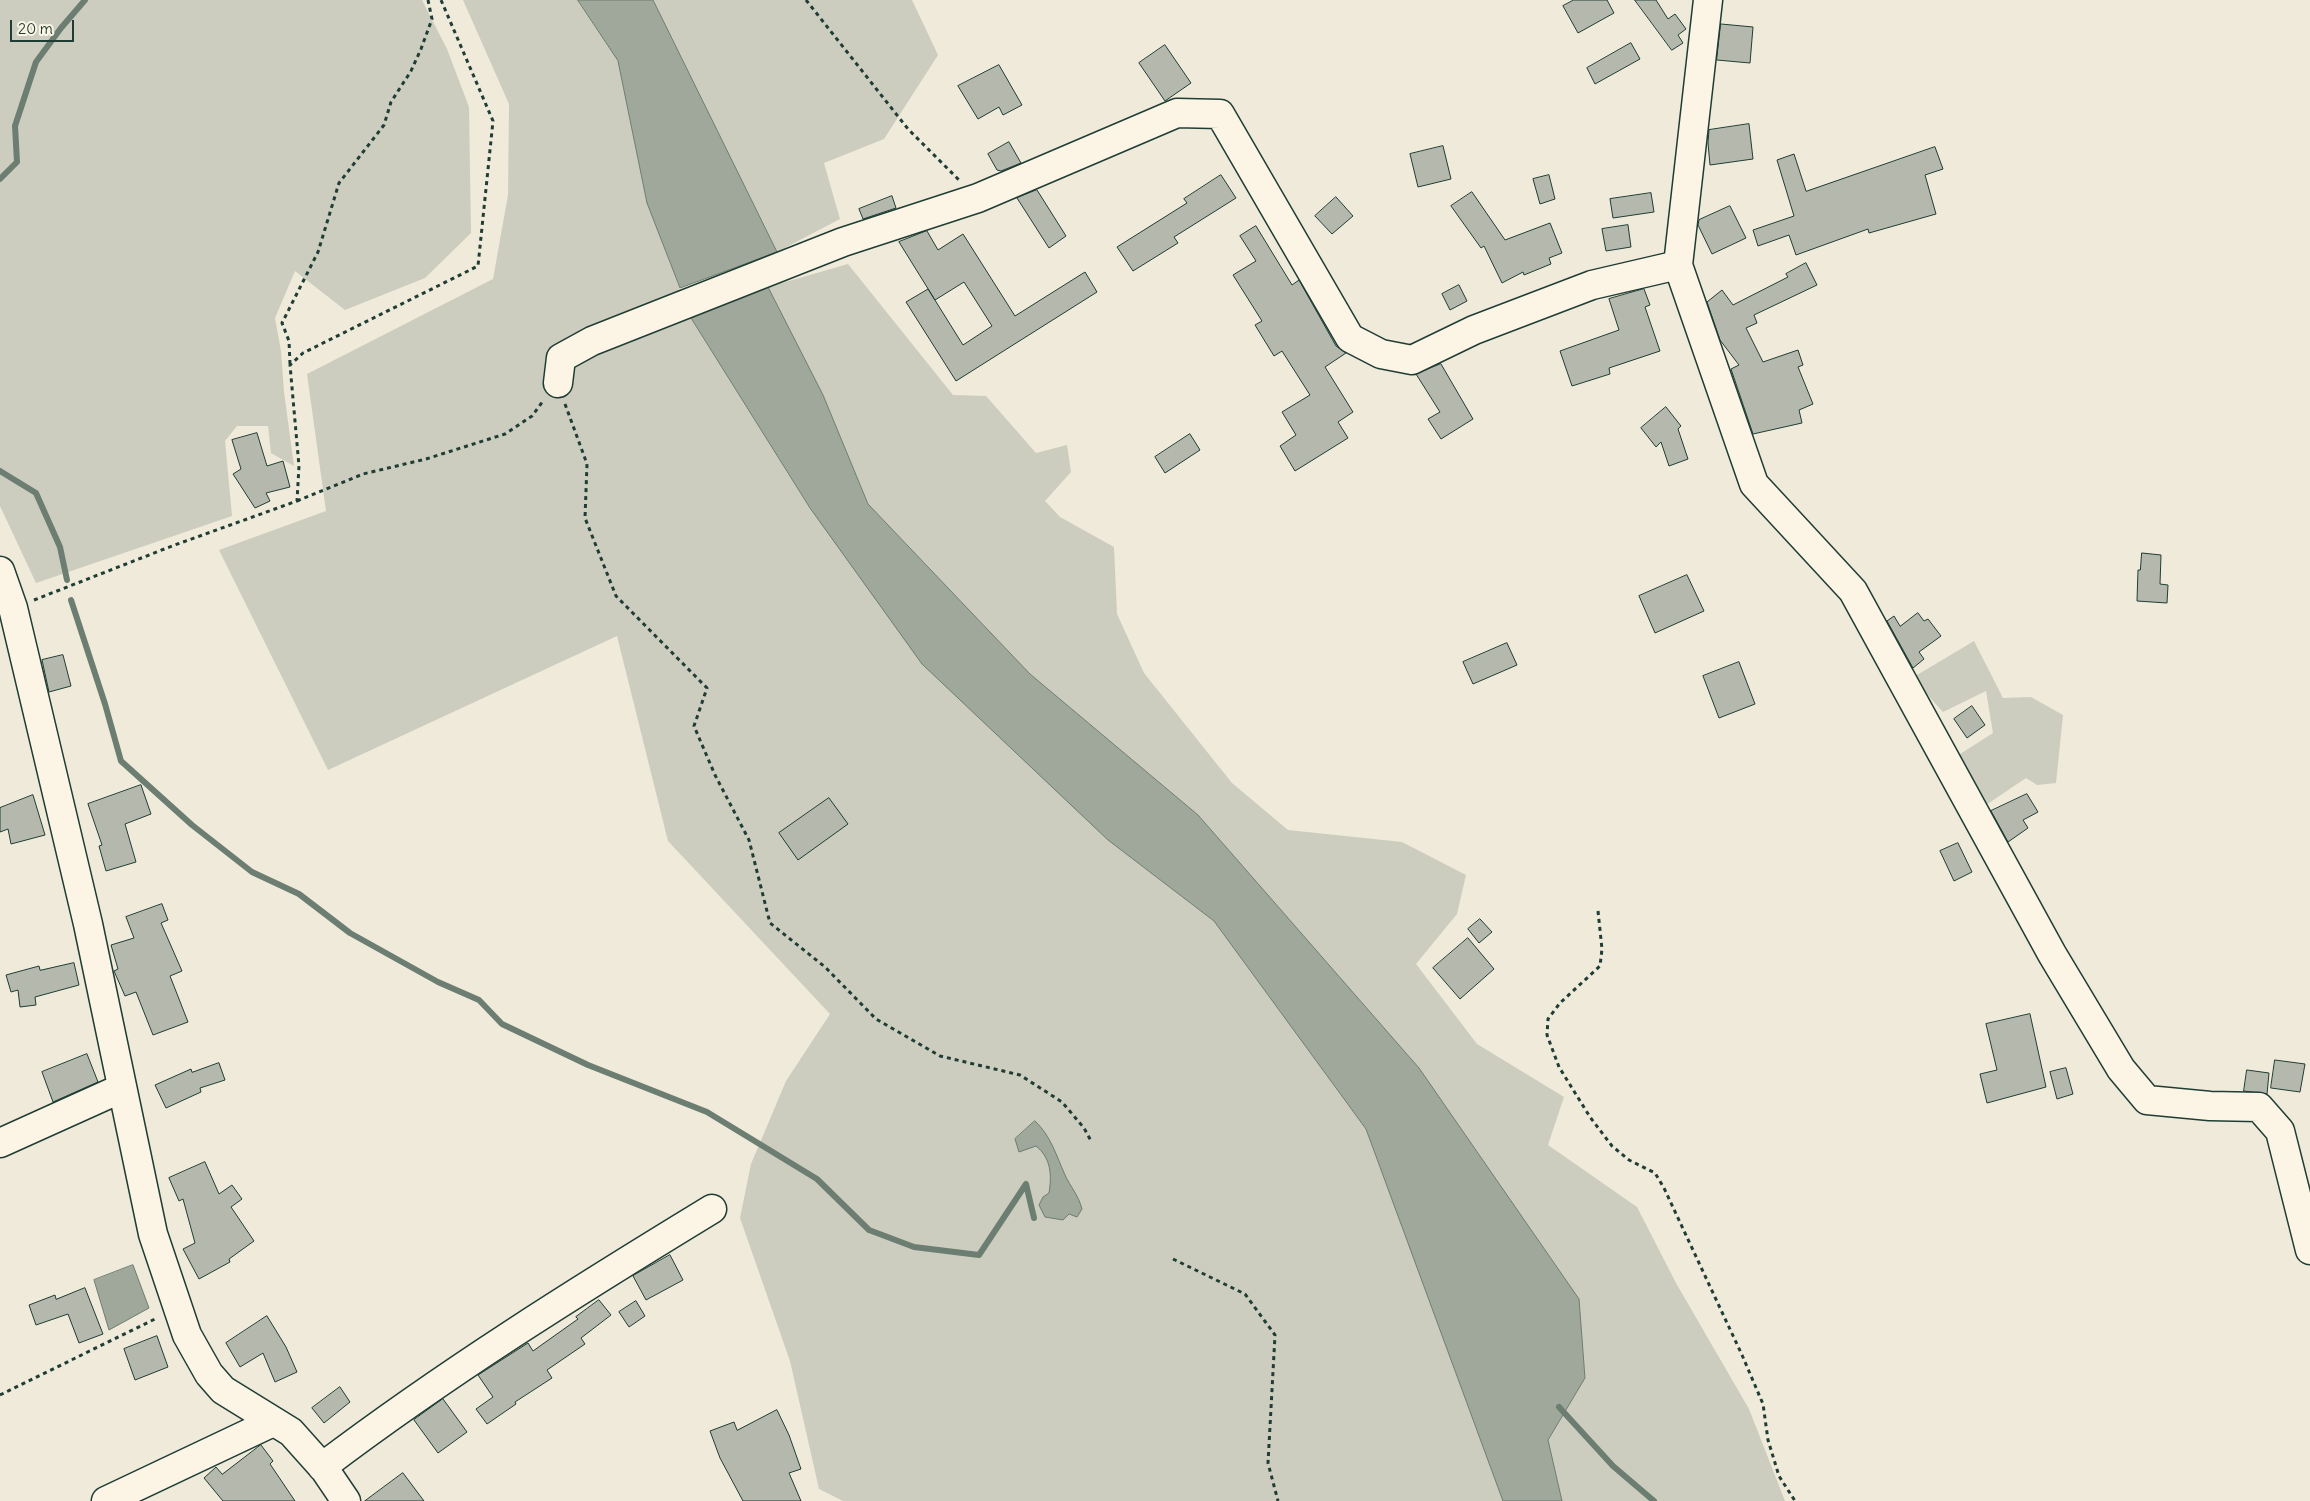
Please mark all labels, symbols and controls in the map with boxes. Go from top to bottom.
scale bar [12,10,76,42]
text: 20 m [18,19,53,38]

